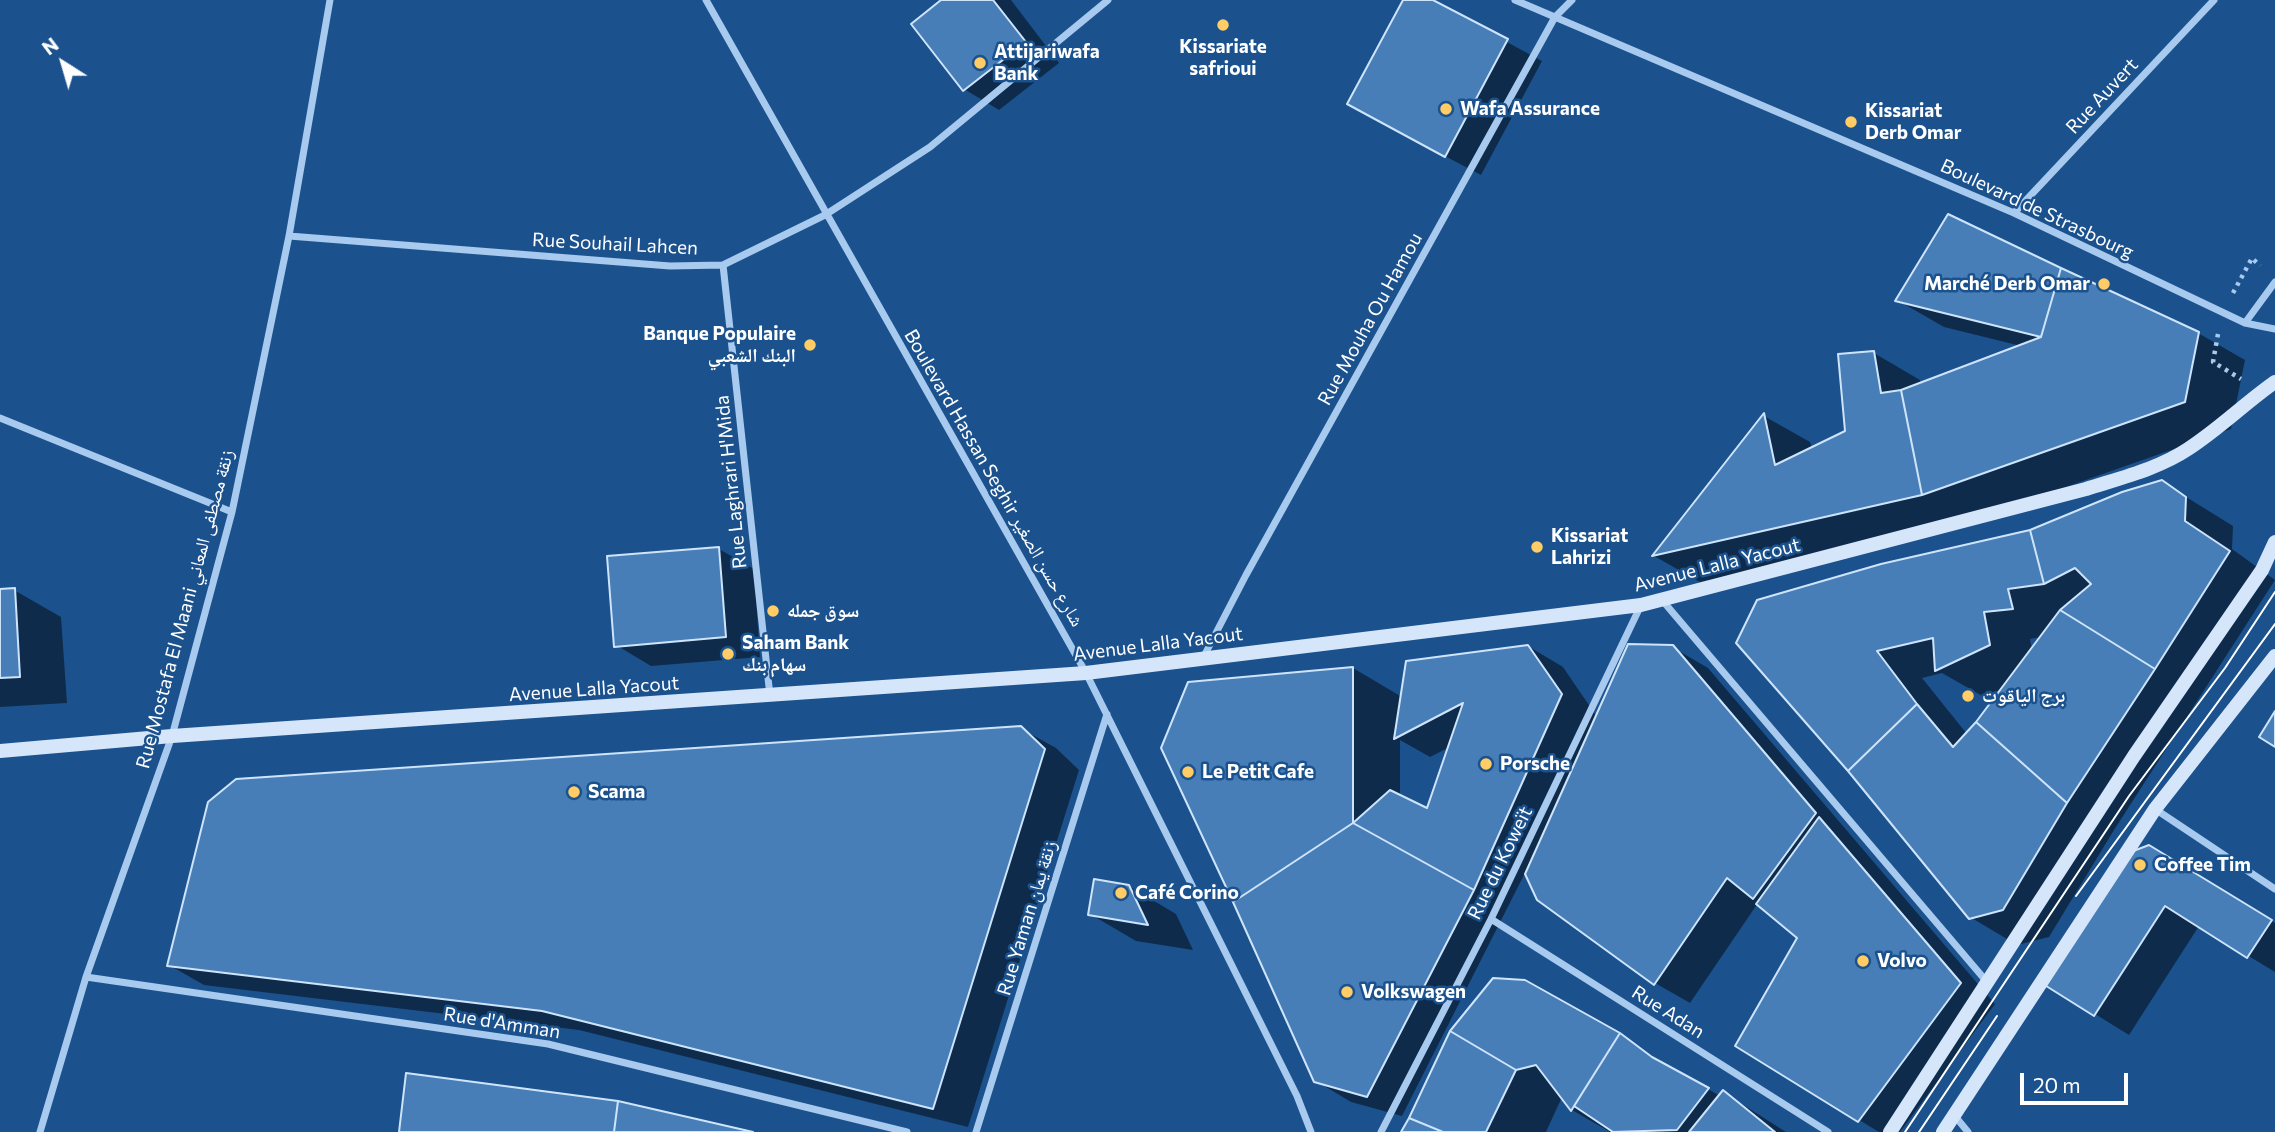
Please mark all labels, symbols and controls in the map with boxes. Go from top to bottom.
marker: Kissariate safrioui [1215,17,1231,33]
north arrow [28,28,98,98]
text: N [37,32,63,59]
place label: Kissariate safrioui [1179,36,1267,80]
place label: Attijariwafa Bank [994,41,1100,85]
street label: Rue Auvert [2061,53,2143,139]
marker: Attijariwafa Bank [972,55,988,71]
place label: Wafa Assurance [1460,98,1600,120]
place label: Kissariat Derb Omar [1865,100,1962,144]
marker: Wafa Assurance [1438,101,1454,117]
marker: Kissariat Derb Omar [1843,114,1859,130]
street label: Boulevard de Strasbourg [1937,154,2137,264]
street label: Rue Souhail Lahcen [531,228,699,260]
street label: Rue Mouha Ou Hamou [1313,229,1427,409]
place label: Marché Derb Omar [1924,273,2090,295]
marker: Marché Derb Omar [2096,276,2112,292]
place label: Banque Populaire البنك الشعبي [643,323,796,367]
street label: Boulevard Hassan Seghir شارع حسن الصغير [899,325,1089,631]
marker: Banque Populaire البنك الشعبي [802,337,818,353]
street label: Rue Laghrari H'Mida [711,394,751,570]
street label: Rue Mostafa El Maani زنقة مصطفى المعاني [131,447,239,771]
place label: Kissariat Lahrizi [1551,525,1628,569]
street label: Avenue Lalla Yacout [1631,533,1803,597]
marker: Kissariat Lahrizi [1529,539,1545,555]
place label: سوق جمله [787,600,859,622]
marker: سوق جمله [765,603,781,619]
street label: Avenue Lalla Yacout [1072,622,1244,666]
place label: Saham Bank سهام بنك [742,632,849,676]
marker: Saham Bank سهام بنك [720,646,736,662]
street label: Avenue Lalla Yacout [508,672,680,706]
place label: برج الياقوت [1982,685,2065,707]
marker: برج الياقوت [1960,688,1976,704]
place label: Porsche [1500,753,1570,775]
marker: Porsche [1478,756,1494,772]
place label: Le Petit Cafe [1202,761,1314,783]
marker: Le Petit Cafe [1180,764,1196,780]
place label: Scama [588,781,645,803]
marker: Scama [566,784,582,800]
street label: Rue du Koweït [1463,803,1537,923]
street label: Rue Yaman زنقة يمان [993,838,1061,998]
place label: Coffee Tim [2154,854,2251,876]
marker: Coffee Tim [2132,857,2148,873]
place label: Café Corino [1135,882,1239,904]
marker: Café Corino [1113,885,1129,901]
place label: Volvo [1877,950,1927,972]
marker: Volvo [1855,953,1871,969]
place label: Volkswagen [1361,981,1466,1003]
street label: Rue Adan [1627,981,1709,1043]
marker: Volkswagen [1339,984,1355,1000]
street label: Rue d'Amman [442,1003,562,1043]
scale bar [2023,1058,2132,1102]
text: 20 m [2033,1072,2081,1097]

